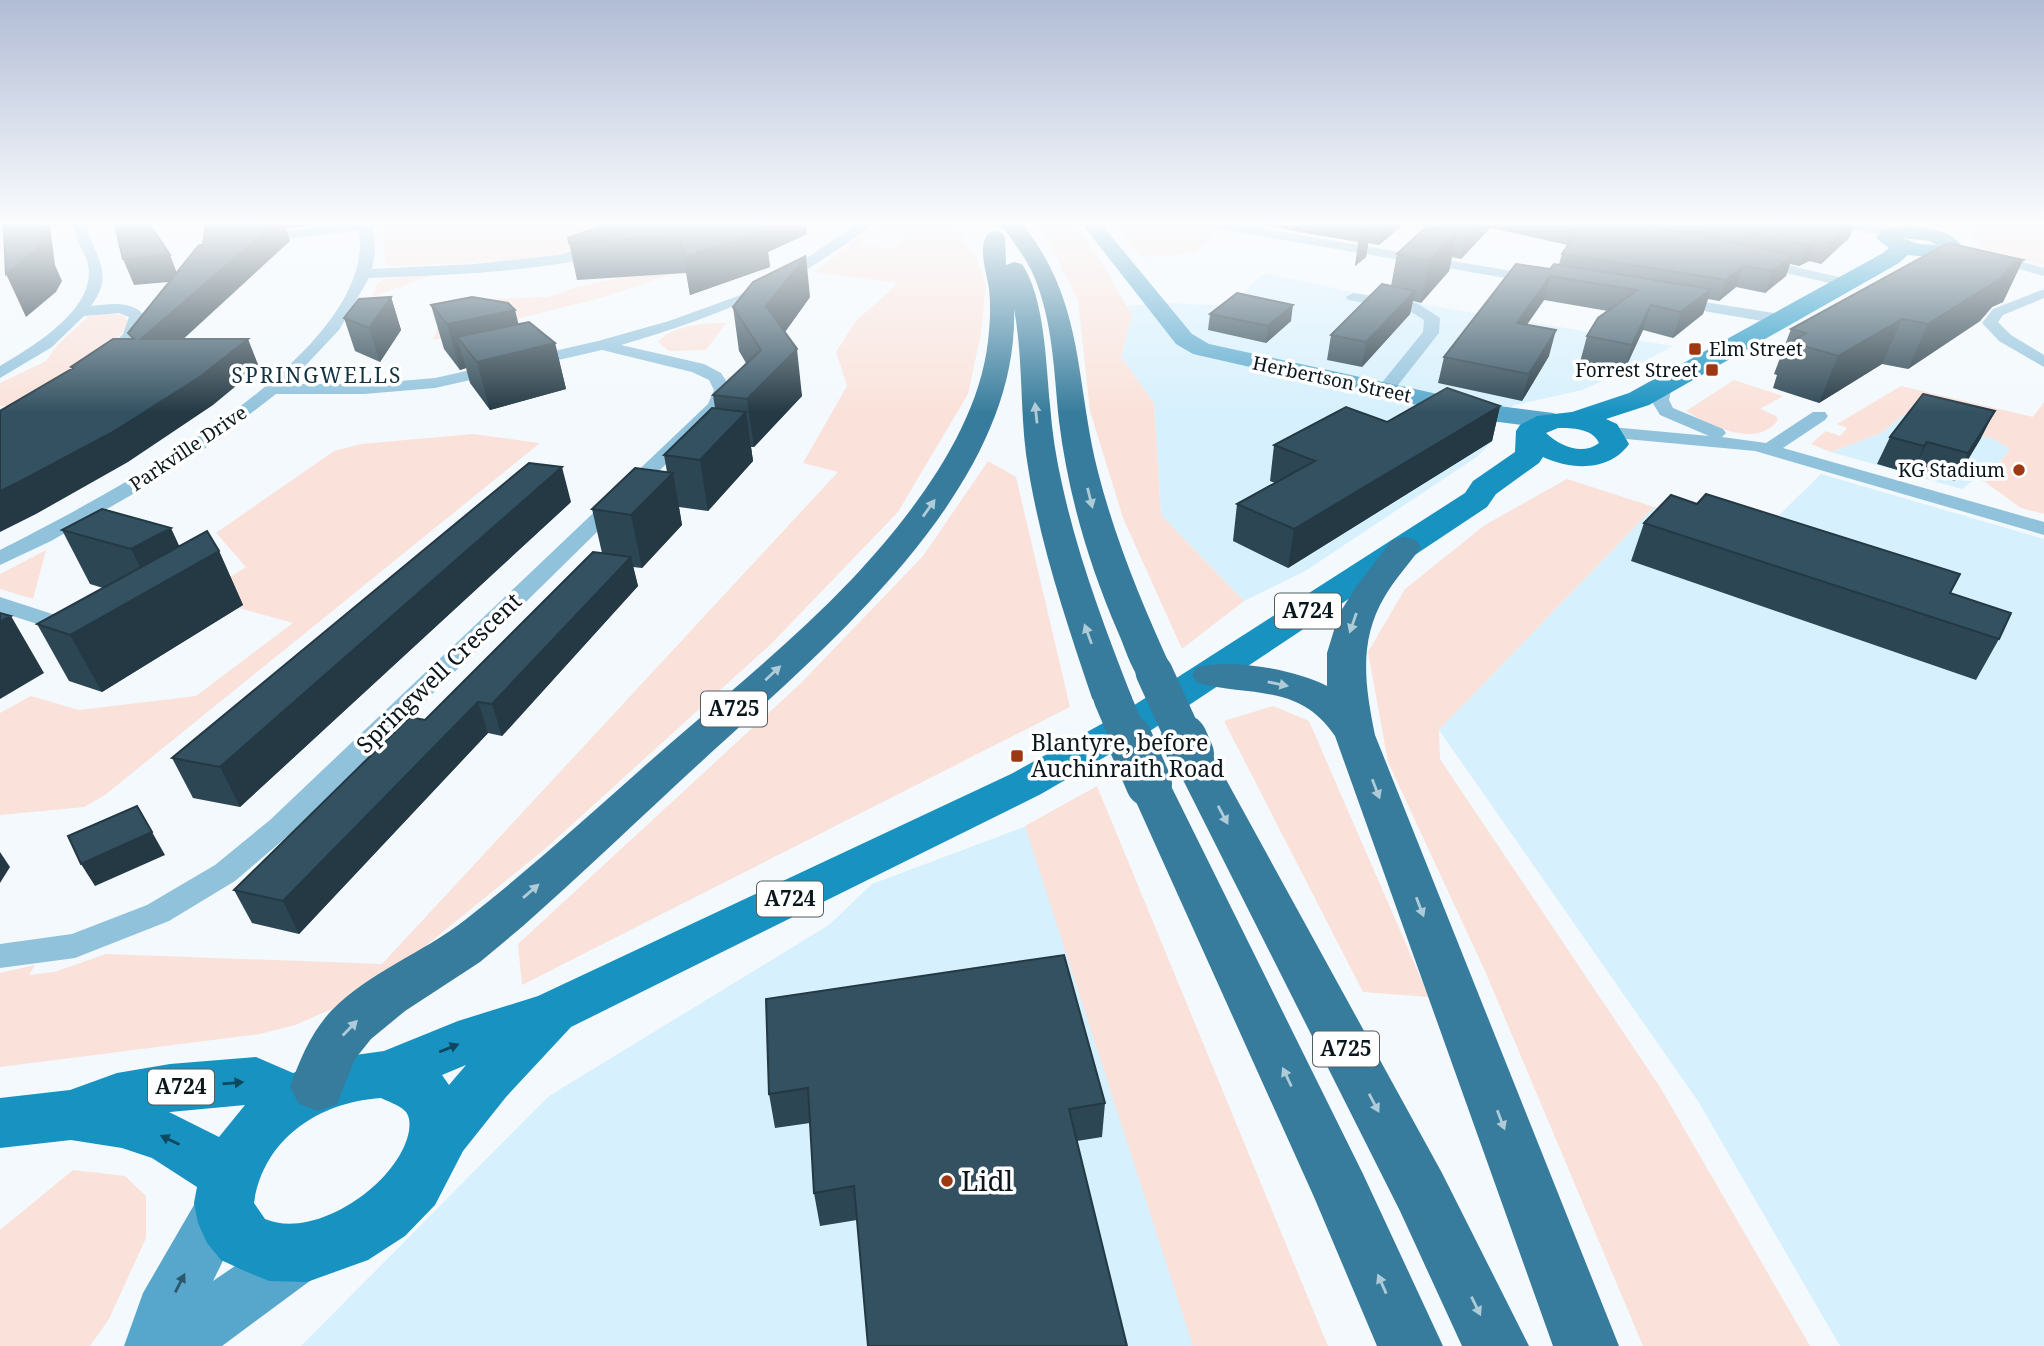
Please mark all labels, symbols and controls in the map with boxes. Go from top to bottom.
place label: Elm Street [1709,336,1803,362]
marker: Elm Street [1687,341,1703,357]
street label: Herbertson Street [1250,350,1414,409]
place label: Forrest Street [1575,357,1698,383]
district label: SPRINGWELLS [232,361,402,389]
marker: Forrest Street [1704,362,1720,378]
street label: Parkville Drive [124,399,252,497]
one-way arrow [1031,402,1042,424]
place label: KG Stadium [1898,457,2005,483]
marker: KG Stadium [2011,462,2027,478]
one-way arrow [1085,487,1096,509]
one-way arrow [922,499,936,517]
street label: Springwell Crescent [349,585,528,760]
road number: A724 [1275,594,1341,628]
one-way arrow [1347,613,1358,634]
one-way arrow [1082,623,1093,644]
one-way arrow [764,666,781,682]
one-way arrow [1267,678,1289,689]
road number: A725 [701,692,767,726]
place label: Blantyre, before Auchinraith Road [1031,726,1224,784]
marker: Blantyre, before Auchinraith Road [1009,748,1025,764]
one-way arrow [1370,779,1381,800]
one-way arrow [1217,805,1229,824]
road number: A724 [757,881,823,916]
one-way arrow [522,883,540,899]
one-way arrow [1415,897,1426,918]
one-way arrow [342,1020,358,1037]
road number: A725 [1313,1032,1379,1066]
one-way arrow [439,1043,460,1054]
one-way arrow [1281,1067,1293,1087]
road number: A724 [148,1070,214,1104]
one-way arrow [222,1077,244,1088]
one-way arrow [1368,1093,1380,1113]
one-way arrow [1496,1109,1507,1130]
one-way arrow [160,1134,180,1145]
place label: Lidl [961,1161,1014,1199]
marker: Lidl [939,1173,955,1189]
one-way arrow [174,1273,185,1293]
one-way arrow [1376,1273,1387,1294]
one-way arrow [1471,1296,1482,1316]

